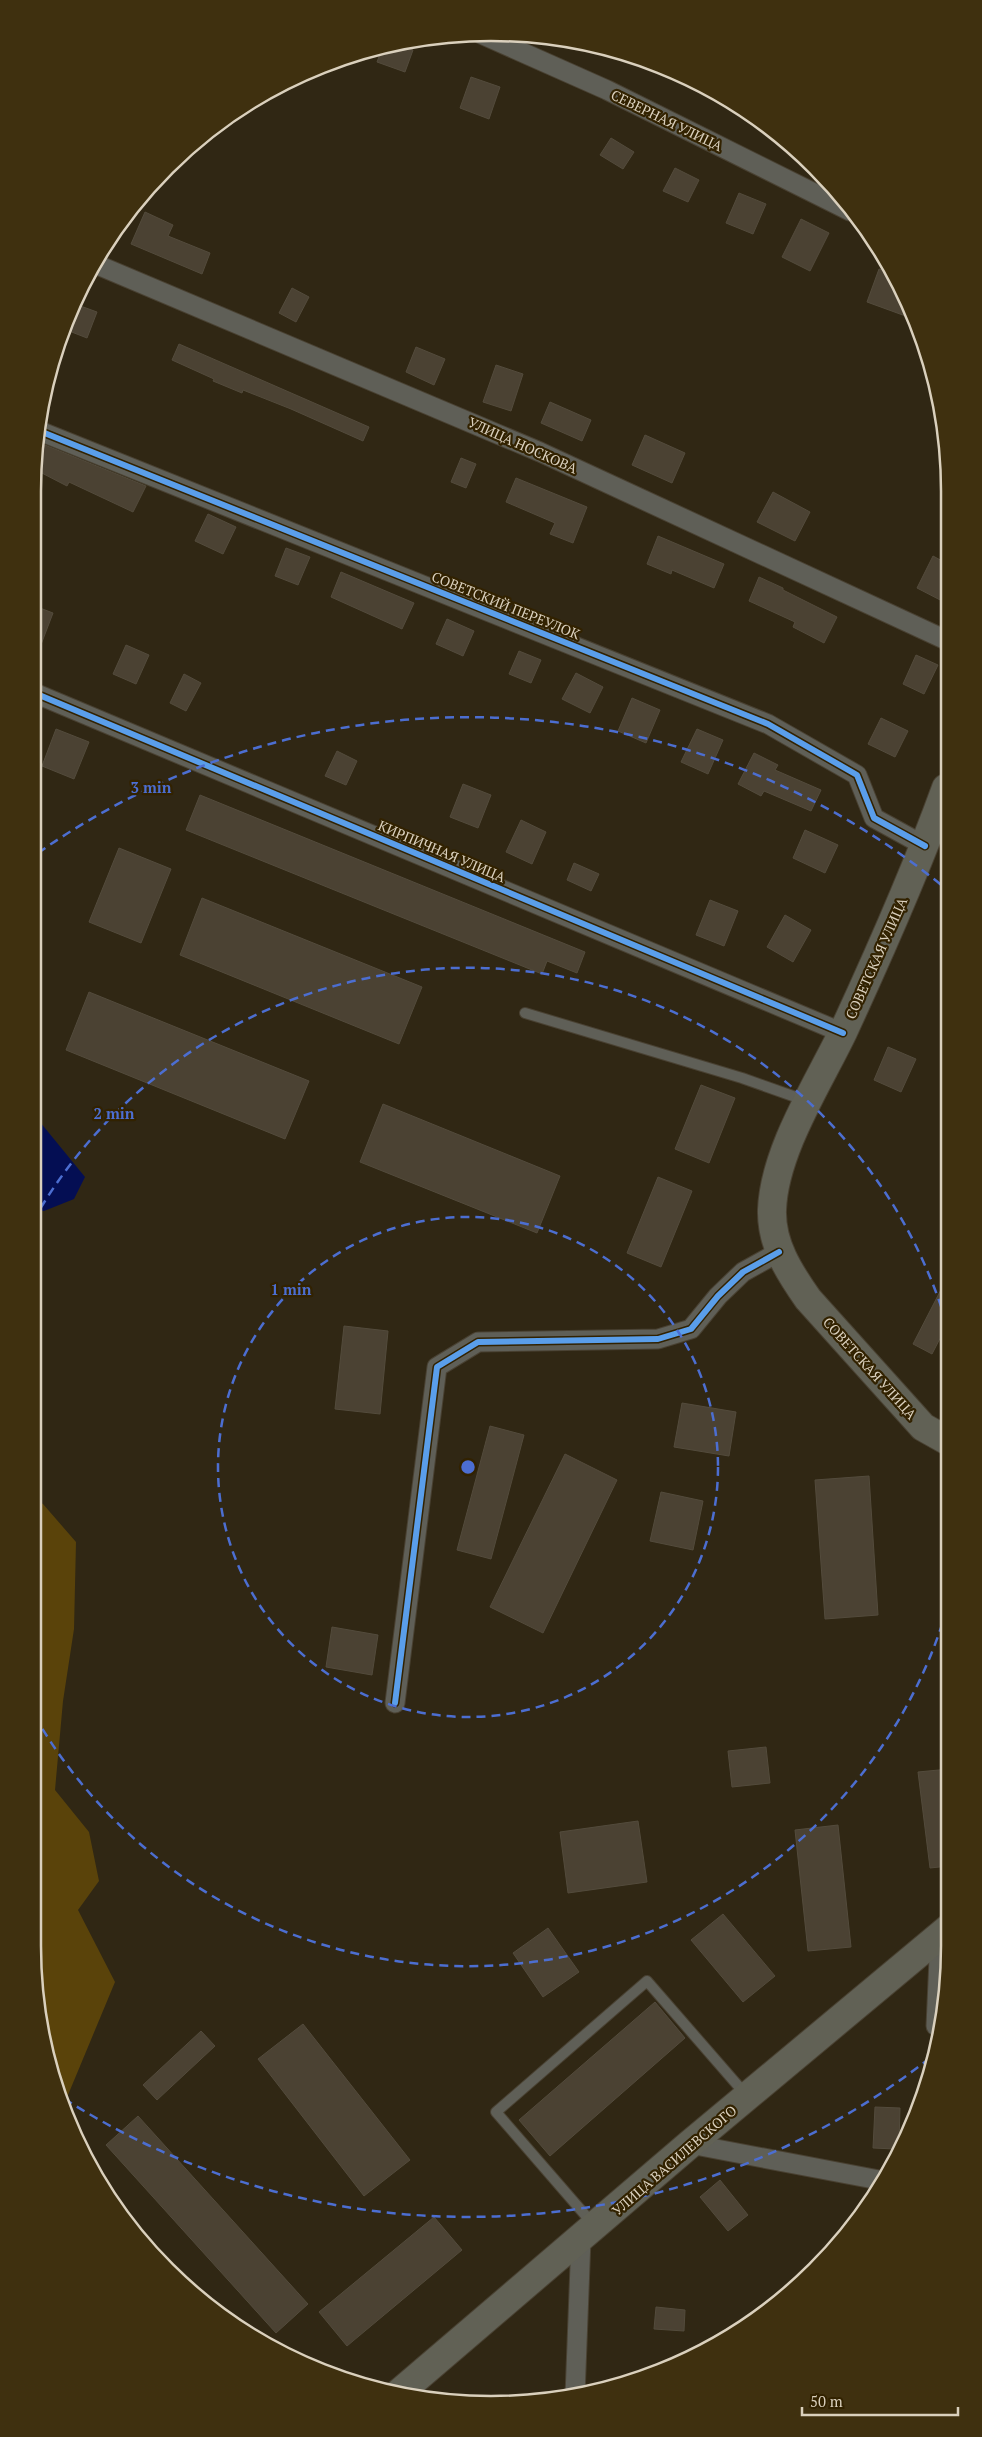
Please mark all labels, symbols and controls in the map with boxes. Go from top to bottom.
street label: СЕВЕРНАЯ УЛИЦА [608,85,726,155]
street label: УЛИЦА НОСКОВА [465,412,581,478]
street label: СОВЕТСКИЙ ПЕРЕУЛОК [429,567,584,644]
text: 3 min [130,777,172,797]
street label: КИРПИЧНАЯ УЛИЦА [375,816,509,887]
street label: СОВЕТСКАЯ УЛИЦА [841,894,912,1022]
text: 2 min [93,1103,135,1123]
text: 1 min [270,1279,312,1299]
street label: СОВЕТСКАЯ УЛИЦА [819,1313,921,1424]
centre of rings [459,1458,477,1476]
street label: УЛИЦА ВАСИЛЕВСКОГО [608,2101,740,2219]
scale bar [802,2384,958,2416]
text: 50 m [810,2391,843,2411]

